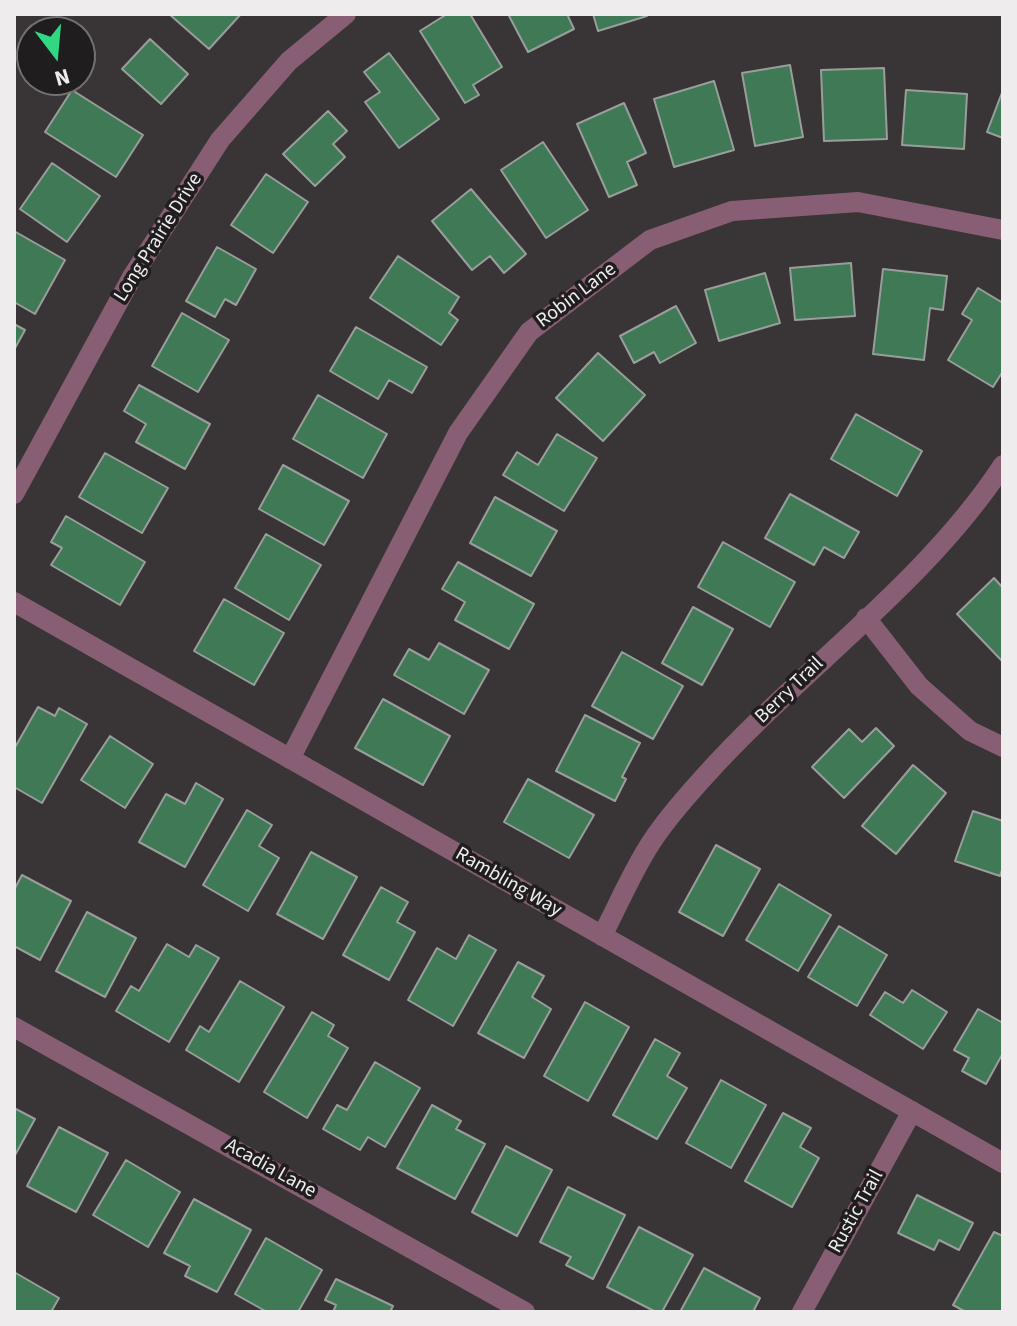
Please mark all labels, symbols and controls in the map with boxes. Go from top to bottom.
north arrow [16,16,96,96]
text: N [51,60,74,95]
street label: Long Prairie Drive [110,169,208,307]
street label: Robin Lane [532,258,622,334]
street label: Berry Trail [751,653,829,729]
street label: Rambling Way [451,843,565,923]
street label: Acadia Lane [220,1134,320,1204]
street label: Rustic Trail [824,1166,890,1258]

